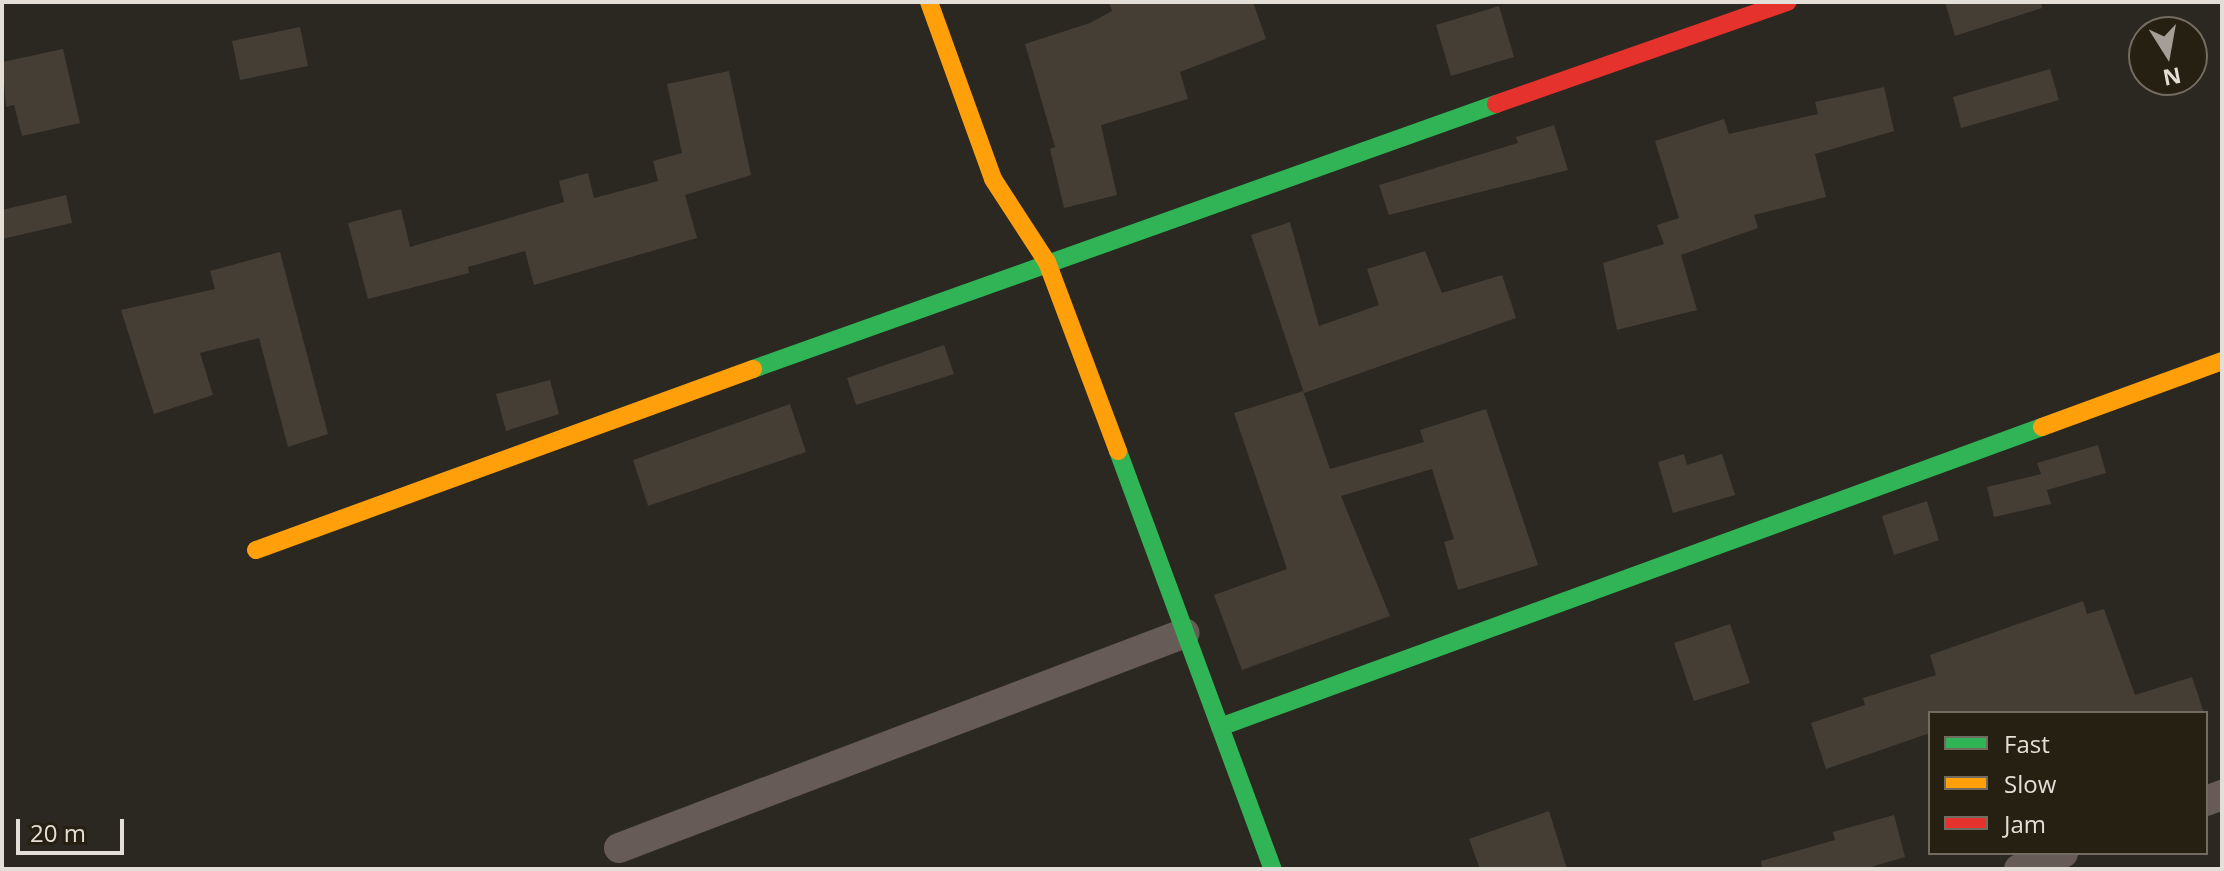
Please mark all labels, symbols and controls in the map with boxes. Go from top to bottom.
north arrow [2128,16,2208,96]
text: N [2161,61,2184,94]
legend [1928,711,2208,855]
text: Fast [2004,727,2050,760]
text: Slow [2004,767,2056,800]
scale bar [20,803,128,853]
text: Jam [2004,807,2046,840]
text: 20 m [30,816,86,849]

